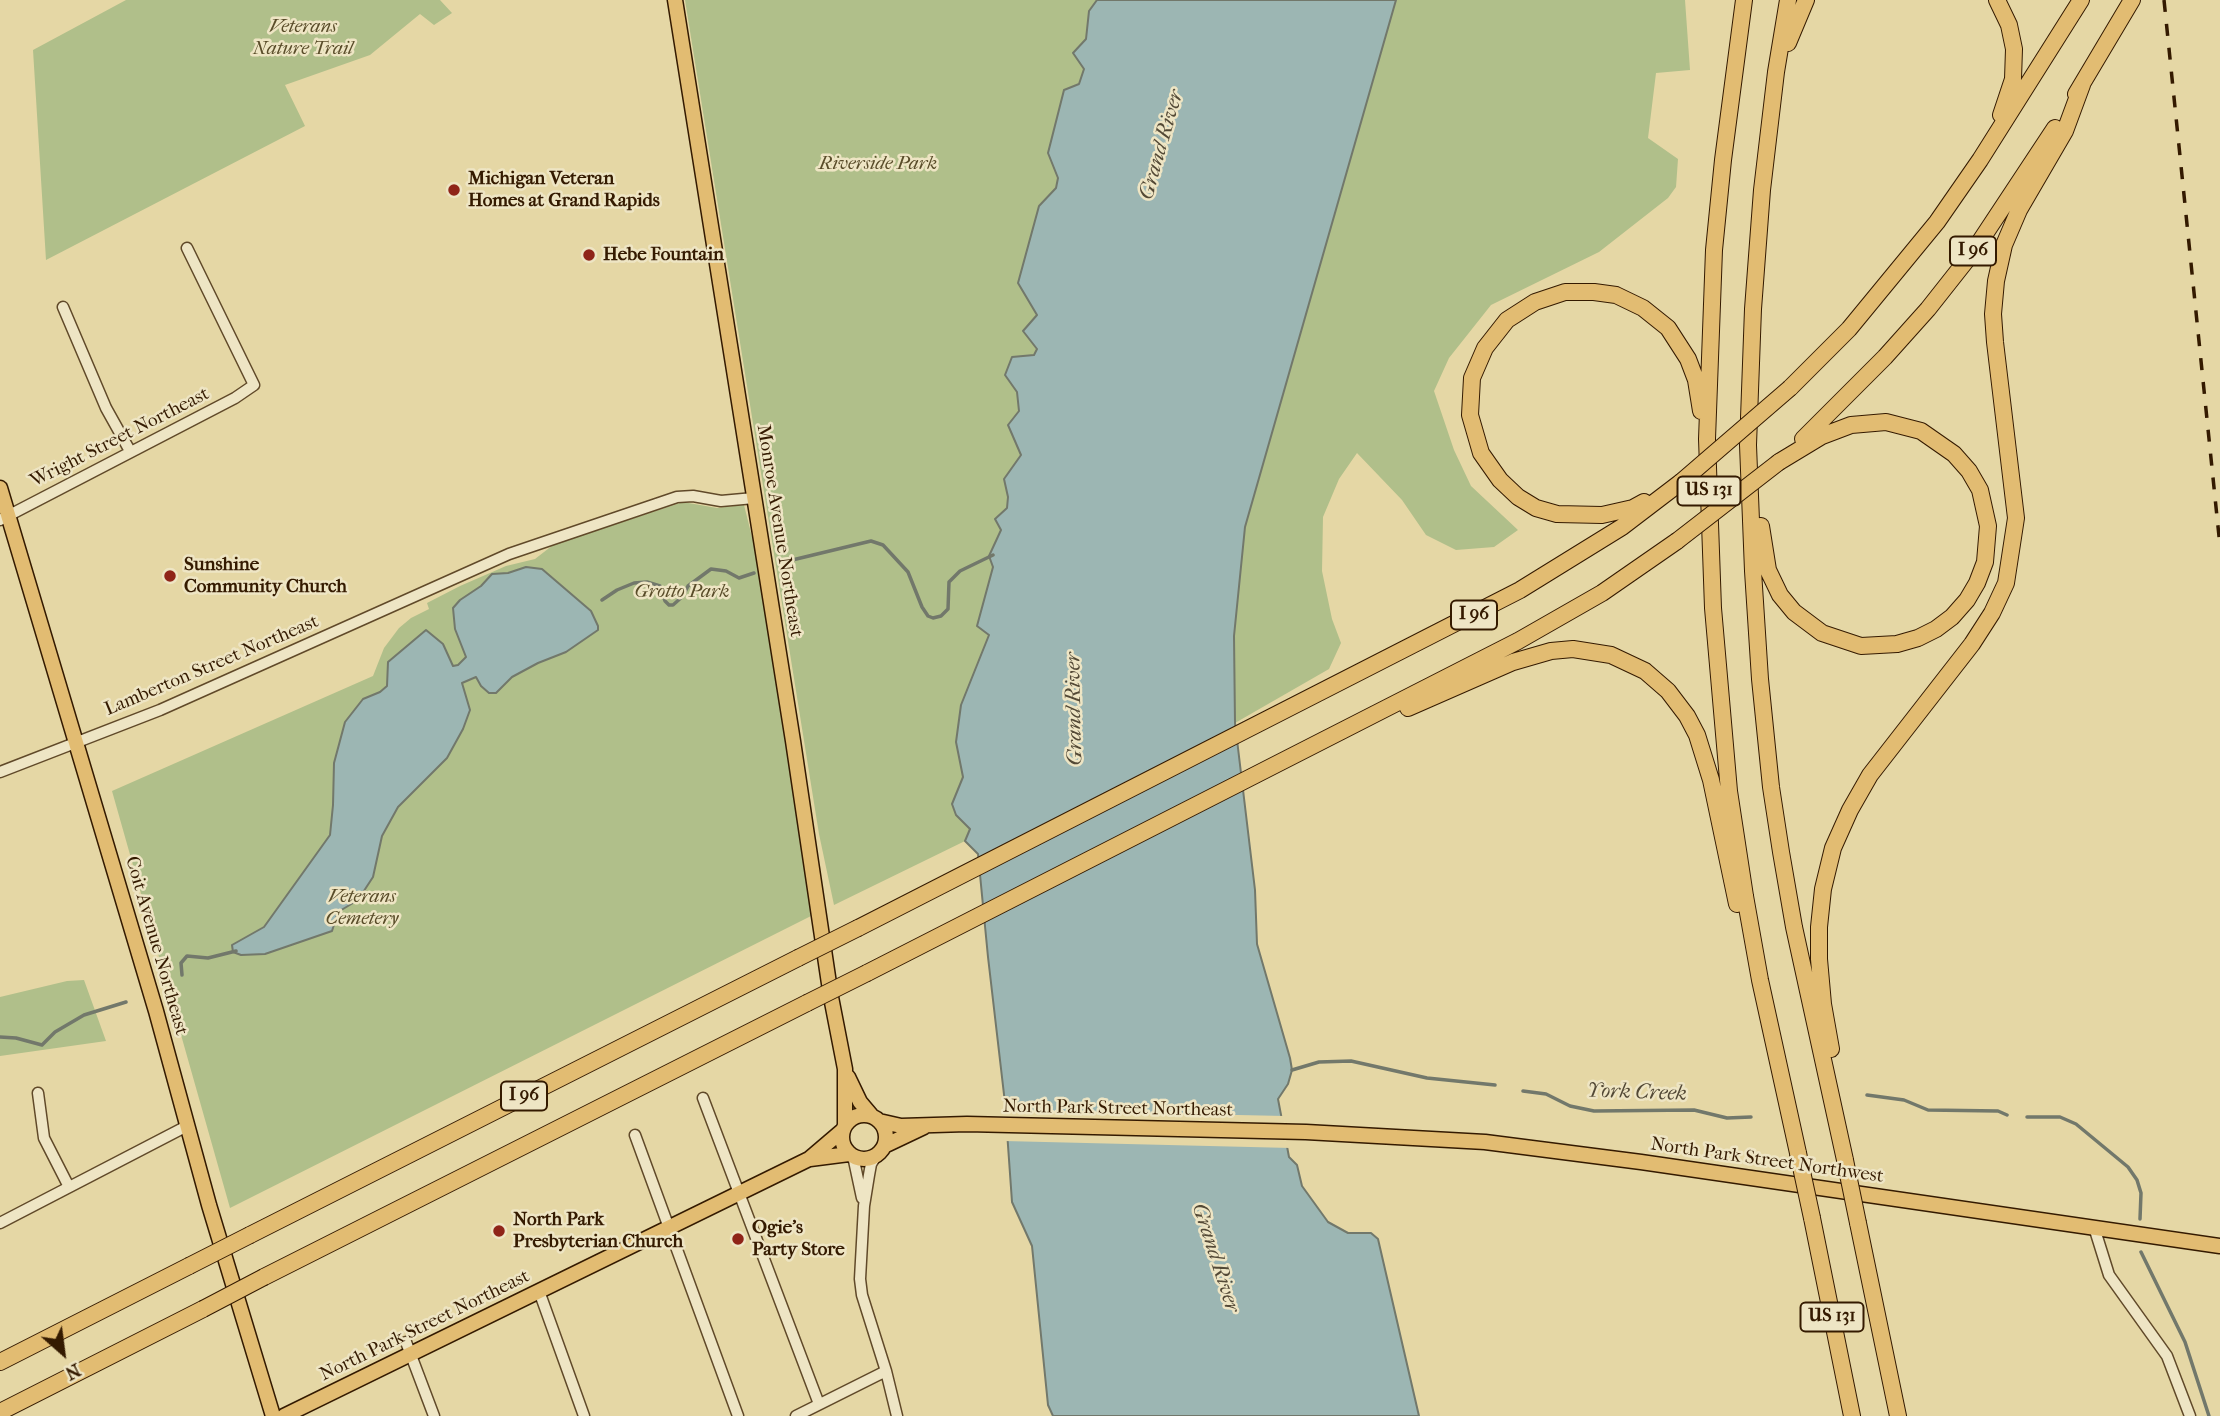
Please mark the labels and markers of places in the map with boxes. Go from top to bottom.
place label: Michigan Veteran Homes at Grand Rapids [468,168,660,212]
marker: Michigan Veteran Homes at Grand Rapids [446,182,462,198]
place label: Hebe Fountain [603,244,724,266]
marker: Hebe Fountain [581,247,597,263]
place label: Sunshine Community Church [184,554,347,598]
marker: Sunshine Community Church [162,568,178,584]
place label: North Park Presbyterian Church [513,1209,683,1253]
place label: Ogie's Party Store [752,1217,845,1261]
marker: North Park Presbyterian Church [491,1223,507,1239]
marker: Ogie's Party Store [730,1231,746,1247]

